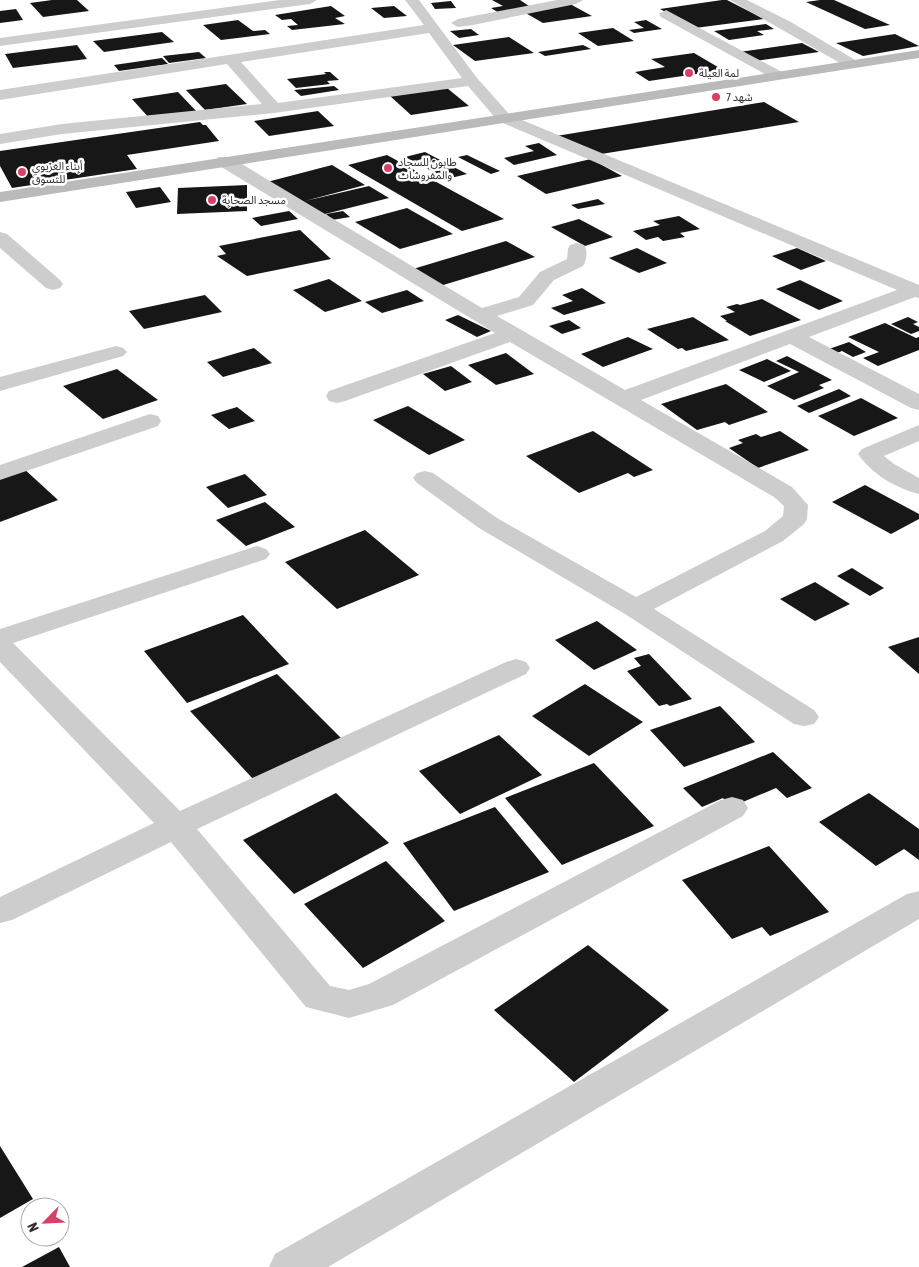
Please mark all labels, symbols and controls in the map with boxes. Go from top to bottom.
marker: لمة العيلة [683,67,695,79]
place label: لمة العيلة [699,67,739,80]
marker: شهد 7 [710,91,722,103]
place label: شهد 7 [726,91,753,103]
place label: طابون للسجاد والمفروشات [398,156,457,182]
place label: أبناء الغزيوي للتسوق [32,160,83,186]
marker: طابون للسجاد والمفروشات [382,162,394,174]
marker: أبناء الغزيوي للتسوق [16,166,28,178]
marker: مسجد الصحابة [206,194,218,206]
place label: مسجد الصحابة [222,194,286,207]
north arrow [20,1197,70,1247]
text: N [24,1220,42,1234]

